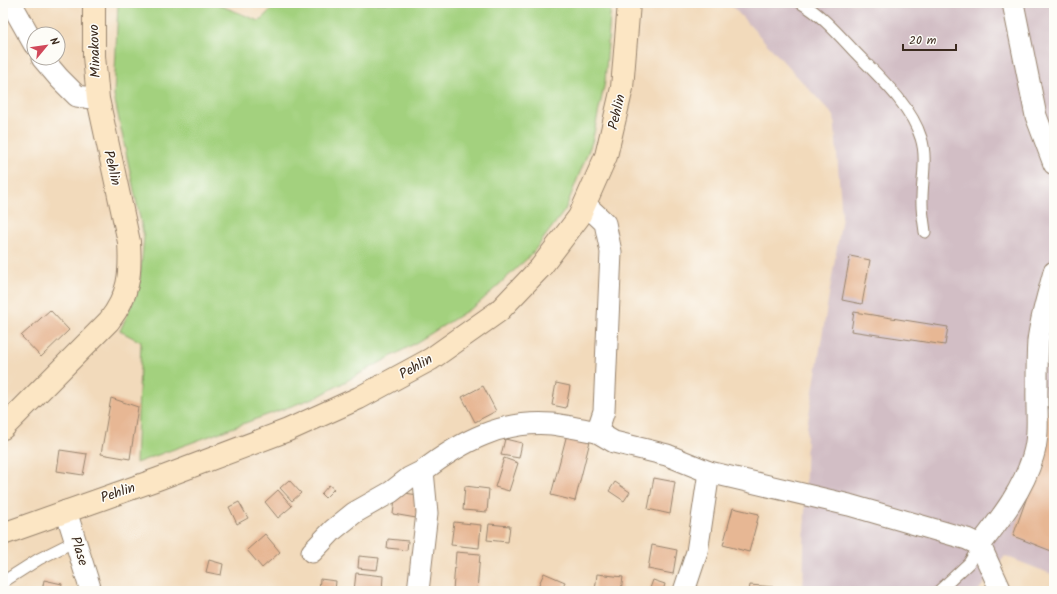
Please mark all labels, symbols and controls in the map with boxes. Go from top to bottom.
street label: Minakovo [83,24,107,78]
north arrow [26,26,66,66]
scale bar [903,26,956,52]
text: 20 m [909,31,937,50]
text: N [44,34,63,49]
street label: Pehlin [602,92,632,132]
street label: Pehlin [97,148,127,188]
street label: Pehlin [395,349,437,385]
street label: Pehlin [98,477,138,509]
street label: Plase [64,533,94,569]

